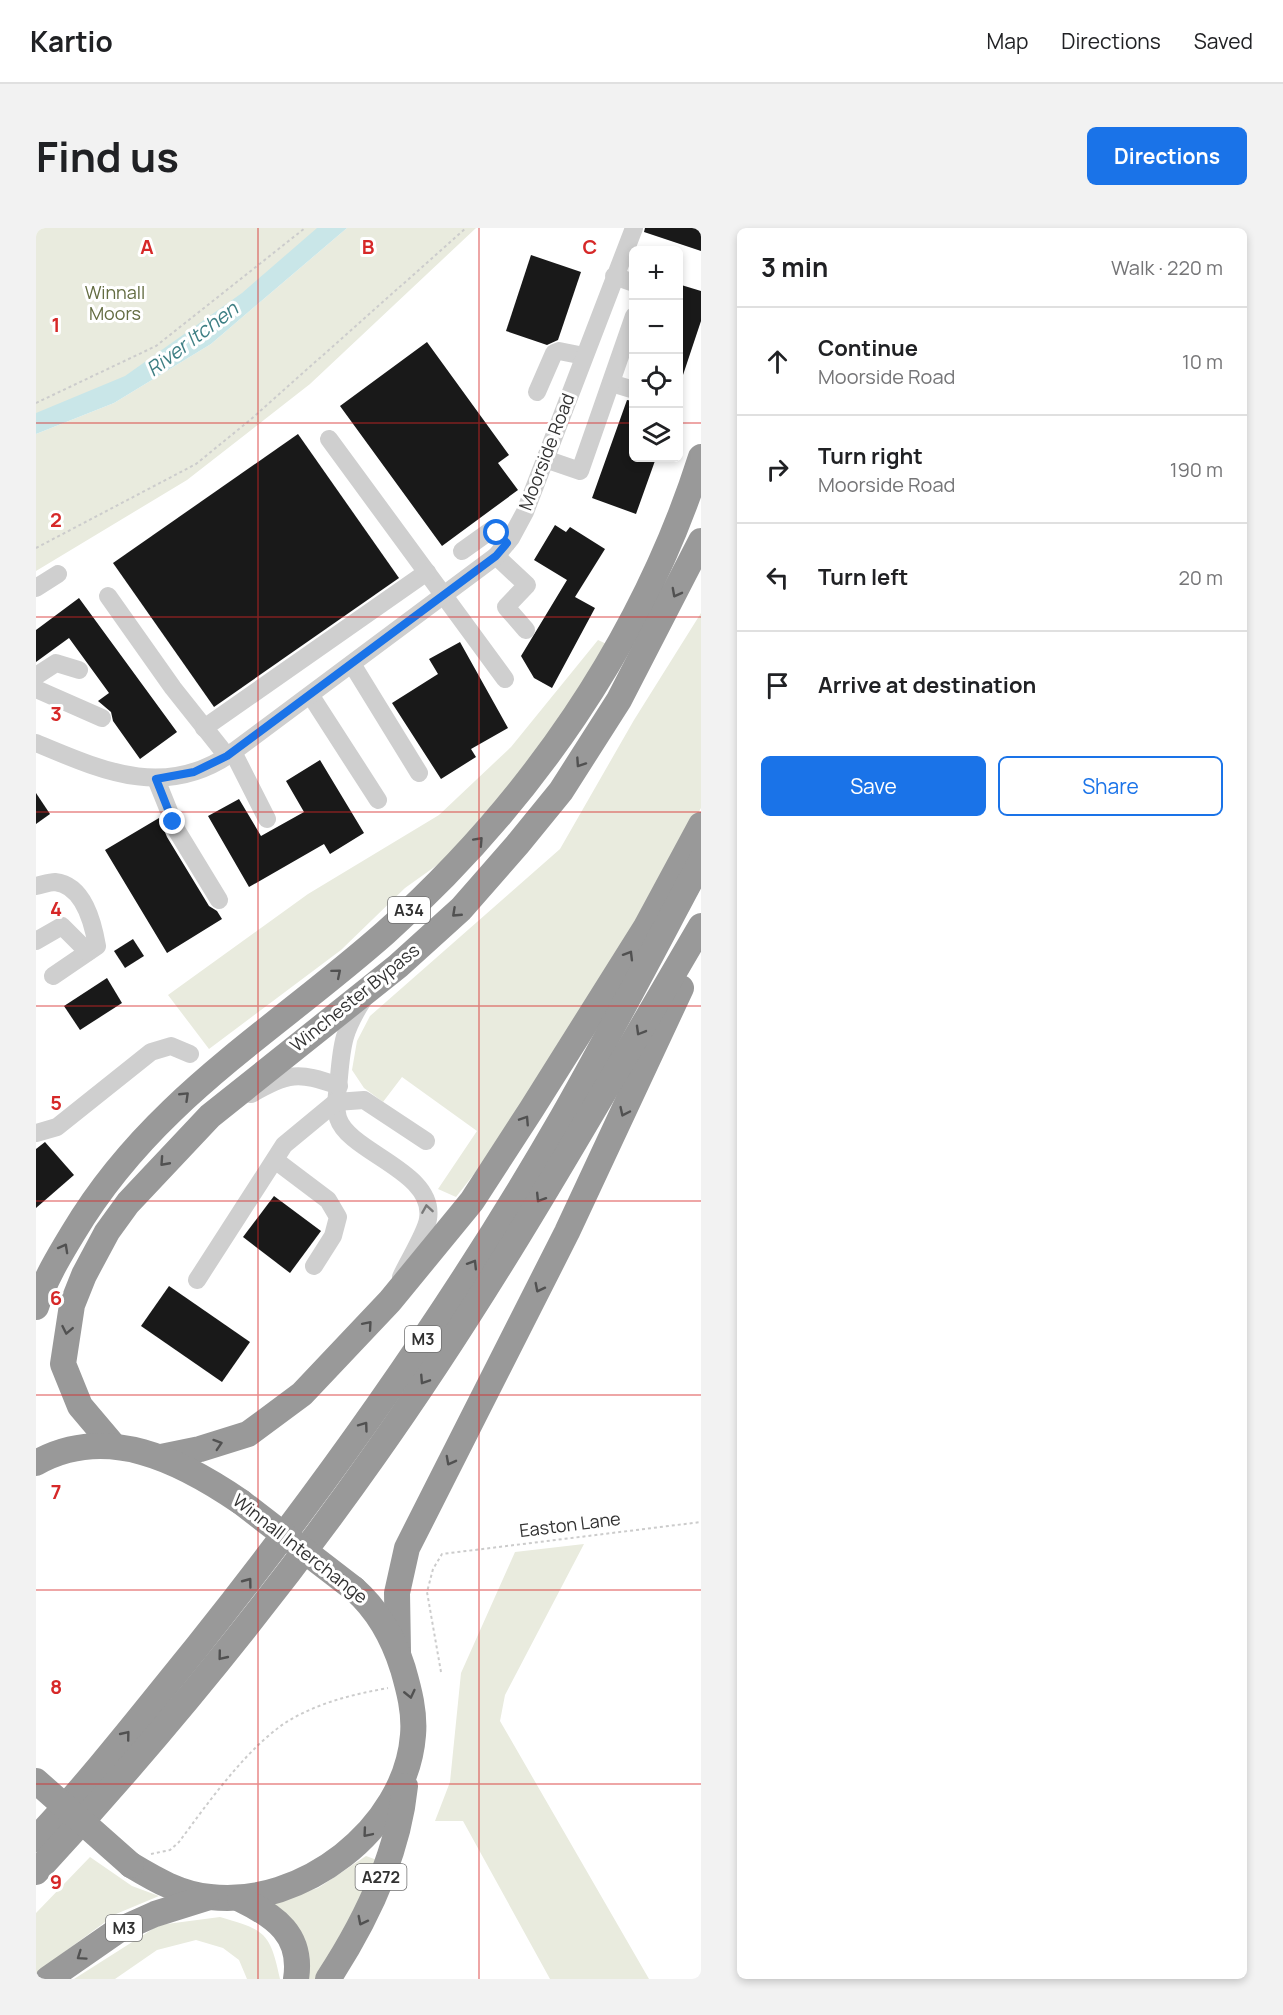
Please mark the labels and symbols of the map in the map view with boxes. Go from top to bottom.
text: A [140,233,154,260]
text: B [362,233,375,260]
text: C [583,233,597,260]
park label: Winnall Moors [85,280,145,325]
water label: River Itchen [140,295,244,382]
text: 1 [52,311,60,338]
street label: Moorside Road [513,390,579,514]
text: 2 [50,506,62,533]
route start [483,519,509,545]
one-way arrow [672,587,683,598]
text: 3 [50,700,62,727]
one-way arrow [576,756,587,767]
route end [159,808,185,834]
one-way arrow [472,837,483,847]
text: 4 [50,895,62,922]
road number: A34 [388,897,430,923]
one-way arrow [452,906,462,917]
street label: Winchester Bypass [285,938,424,1057]
one-way arrow [621,951,633,961]
one-way arrow [330,970,341,981]
one-way arrow [635,1024,647,1035]
text: 5 [50,1089,62,1116]
one-way arrow [179,1092,189,1103]
one-way arrow [619,1105,631,1116]
one-way arrow [517,1116,529,1126]
one-way arrow [160,1156,171,1166]
one-way arrow [535,1192,547,1202]
one-way arrow [421,1204,433,1214]
one-way arrow [57,1244,69,1254]
one-way arrow [465,1260,477,1270]
one-way arrow [535,1281,546,1292]
text: 6 [50,1284,62,1311]
one-way arrow [361,1321,372,1332]
one-way arrow [61,1324,74,1334]
road number: M3 [405,1326,441,1352]
one-way arrow [420,1374,431,1385]
one-way arrow [357,1421,368,1432]
one-way arrow [212,1439,223,1451]
one-way arrow [446,1455,457,1465]
text: 7 [51,1478,61,1505]
street label: Winnall Interchange [228,1488,373,1609]
street label: Easton Lane [518,1506,622,1542]
one-way arrow [241,1578,252,1589]
one-way arrow [218,1649,229,1660]
text: 8 [50,1673,62,1700]
one-way arrow [402,1688,415,1698]
one-way arrow [119,1731,130,1742]
one-way arrow [363,1826,374,1837]
road number: A272 [356,1864,406,1890]
text: 9 [50,1868,62,1895]
road number: M3 [106,1915,142,1941]
one-way arrow [358,1915,369,1925]
one-way arrow [76,1949,87,1960]

